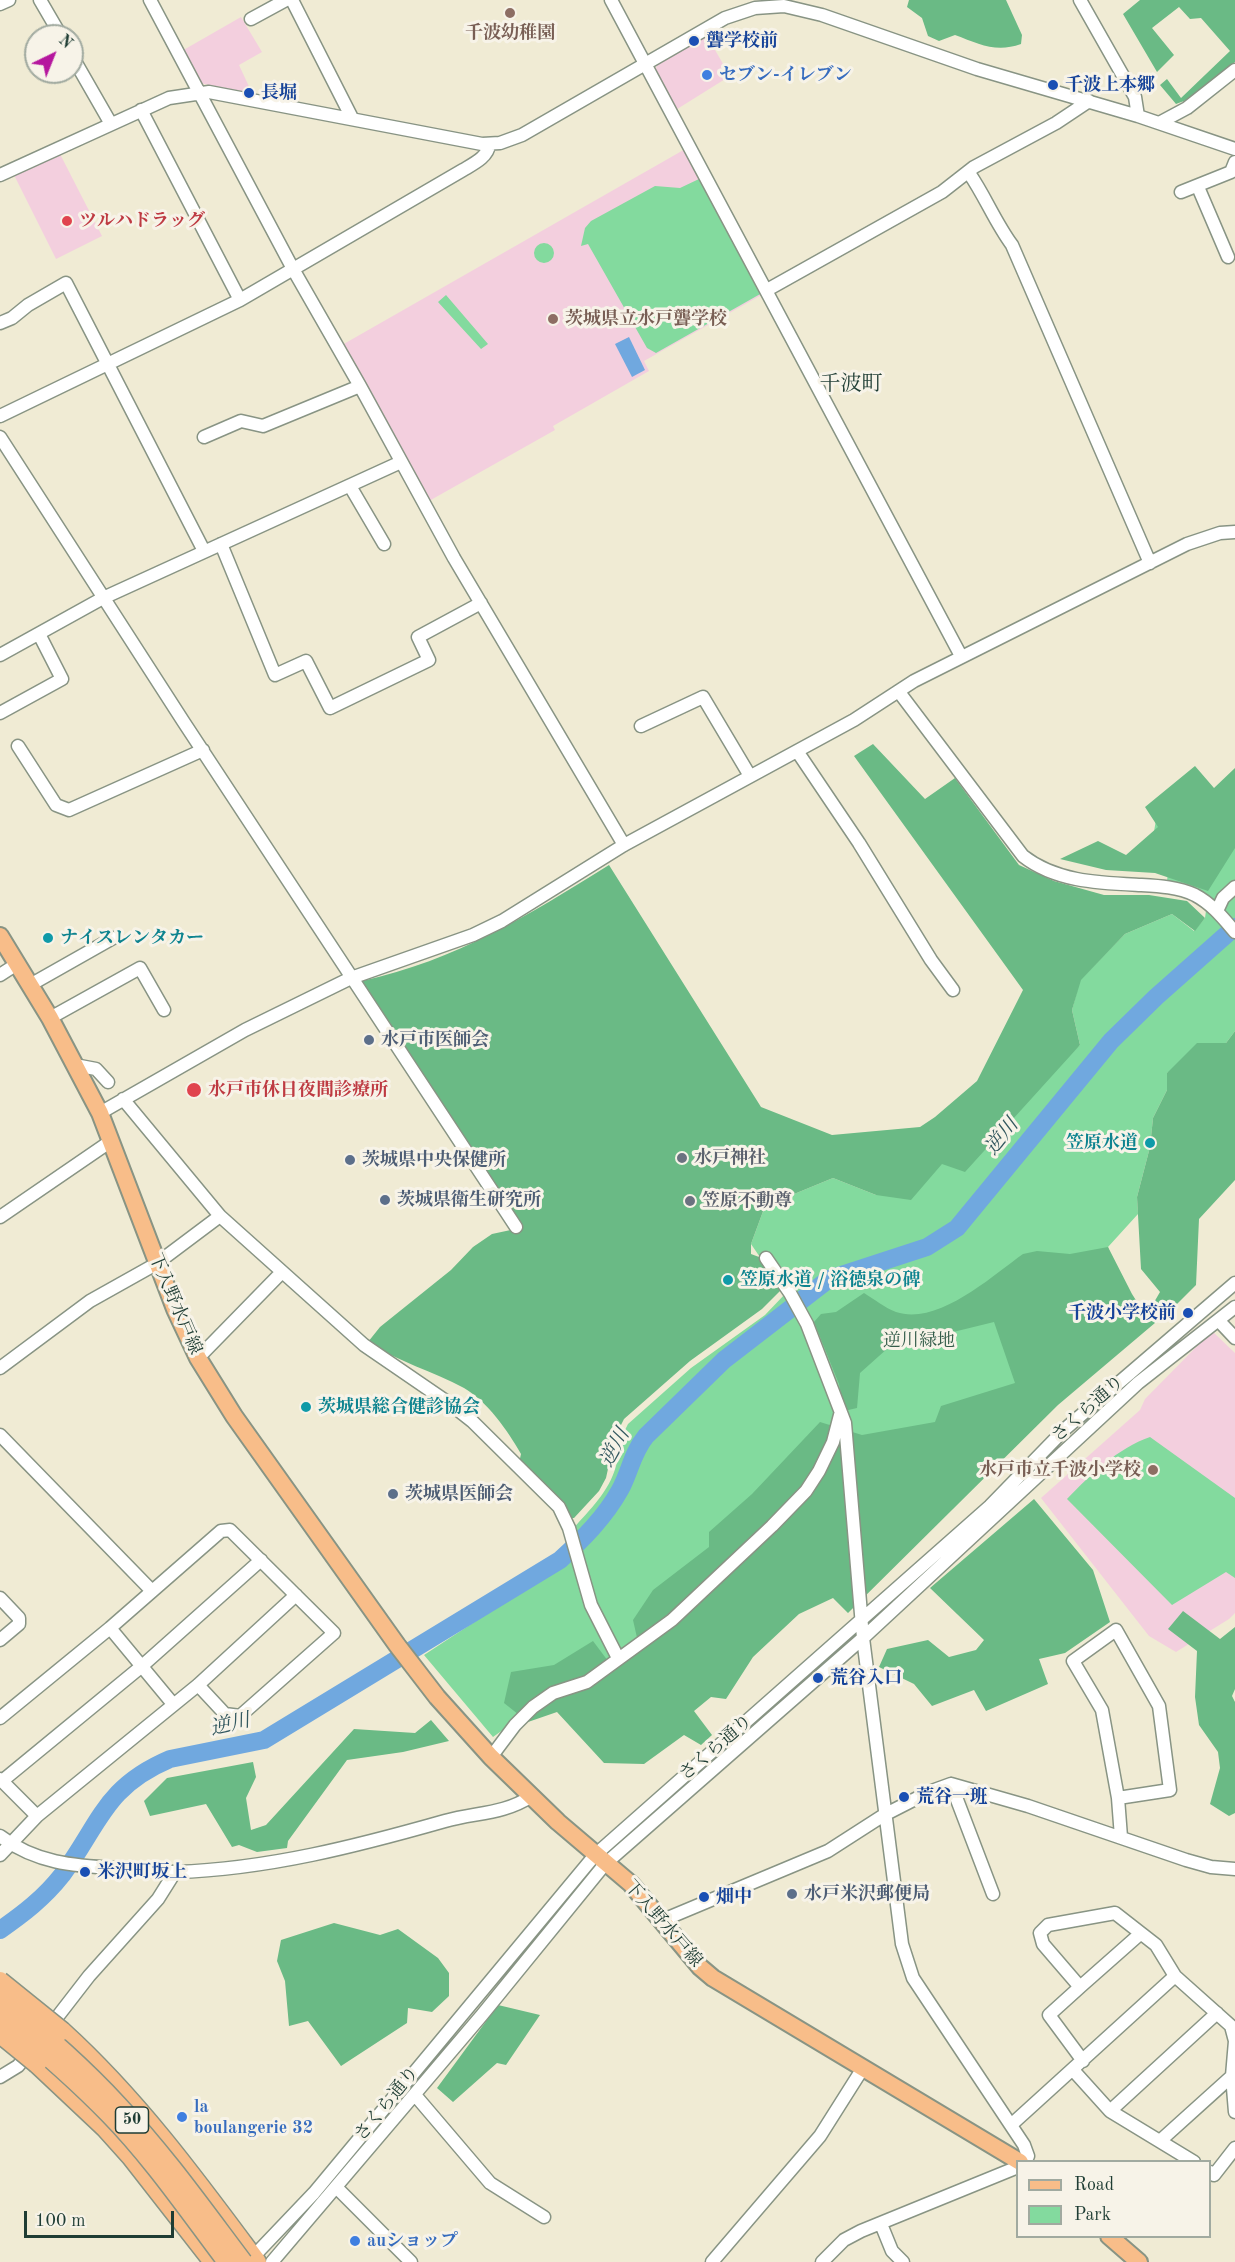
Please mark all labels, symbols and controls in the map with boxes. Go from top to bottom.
marker: 千波幼稚園 [503,6,517,20]
place label: 千波幼稚園 [465,22,555,44]
north arrow [24,24,84,84]
place label: 聾学校前 [706,30,778,52]
text: N [55,32,75,52]
marker: 聾学校前 [687,34,701,48]
place label: セブン-イレブン [719,64,852,86]
marker: セブン-イレブン [700,68,714,82]
place label: 千波上本郷 [1065,74,1155,96]
marker: 千波上本郷 [1046,78,1060,92]
place label: 長堀 [261,82,297,104]
marker: 長堀 [242,86,256,100]
place label: ツルハドラッグ [79,210,205,232]
marker: ツルハドラッグ [60,214,74,228]
place label: 茨城県立水戸聾学校 [565,308,727,330]
marker: 茨城県立水戸聾学校 [546,312,560,326]
district label: 千波町 [820,371,882,397]
place label: ナイスレンタカー [60,927,204,949]
marker: ナイスレンタカー [41,931,55,945]
place label: 水戸市医師会 [381,1029,489,1051]
marker: 水戸市医師会 [362,1033,376,1047]
place label: 水戸市休日夜間診療所 [208,1079,388,1101]
marker: 水戸市休日夜間診療所 [185,1081,203,1099]
water label: 逆川 [980,1114,1024,1160]
place label: 笠原水道 [1066,1132,1138,1154]
marker: 笠原水道 [1143,1136,1157,1150]
place label: 水戸神社 [694,1147,766,1169]
place label: 茨城県中央保健所 [362,1149,506,1171]
marker: 水戸神社 [675,1151,689,1165]
marker: 茨城県中央保健所 [343,1153,357,1167]
place label: 茨城県衛生研究所 [397,1189,541,1211]
place label: 笠原不動尊 [702,1190,792,1212]
marker: 茨城県衛生研究所 [378,1193,392,1207]
marker: 笠原不動尊 [683,1194,697,1208]
street label: 下入野水戸線 [144,1250,206,1358]
place label: 笠原水道 / 浴徳泉の碑 [740,1269,920,1291]
marker: 笠原水道 / 浴徳泉の碑 [721,1273,735,1287]
place label: 千波小学校前 [1068,1302,1176,1324]
marker: 千波小学校前 [1181,1306,1195,1320]
park label: 逆川緑地 [883,1330,955,1352]
street label: さくら通り [1047,1371,1129,1447]
place label: 茨城県総合健診協会 [318,1396,480,1418]
marker: 茨城県総合健診協会 [299,1400,313,1414]
water label: 逆川 [595,1425,635,1471]
place label: 水戸市立千波小学校 [979,1459,1141,1481]
marker: 水戸市立千波小学校 [1146,1463,1160,1477]
place label: 茨城県医師会 [405,1483,513,1505]
marker: 茨城県医師会 [386,1487,400,1501]
place label: 荒谷入口 [830,1667,902,1689]
marker: 荒谷入口 [811,1671,825,1685]
water label: 逆川 [208,1709,252,1741]
street label: さくら通り [675,1710,757,1786]
place label: 荒谷一班 [916,1786,988,1808]
marker: 荒谷一班 [897,1790,911,1804]
place label: 米沢町坂上 [97,1861,187,1883]
marker: 米沢町坂上 [78,1865,92,1879]
street label: 下入野水戸線 [619,1876,707,1972]
place label: 水戸米沢郵便局 [804,1883,930,1905]
place label: 畑中 [716,1886,752,1908]
marker: 水戸米沢郵便局 [785,1887,799,1901]
marker: 畑中 [697,1890,711,1904]
street label: さくら通り [350,2062,424,2146]
place label: la boulangerie 32 [194,2096,313,2138]
road number: 50 [116,2107,148,2133]
marker: la boulangerie 32 [175,2110,189,2124]
legend [1016,2160,1211,2238]
text: Road [1074,2176,1114,2194]
scale bar [27,2199,177,2237]
text: Park [1074,2206,1111,2224]
text: 100 m [35,2212,86,2230]
place label: auショップ [367,2230,458,2252]
marker: auショップ [348,2234,362,2248]

